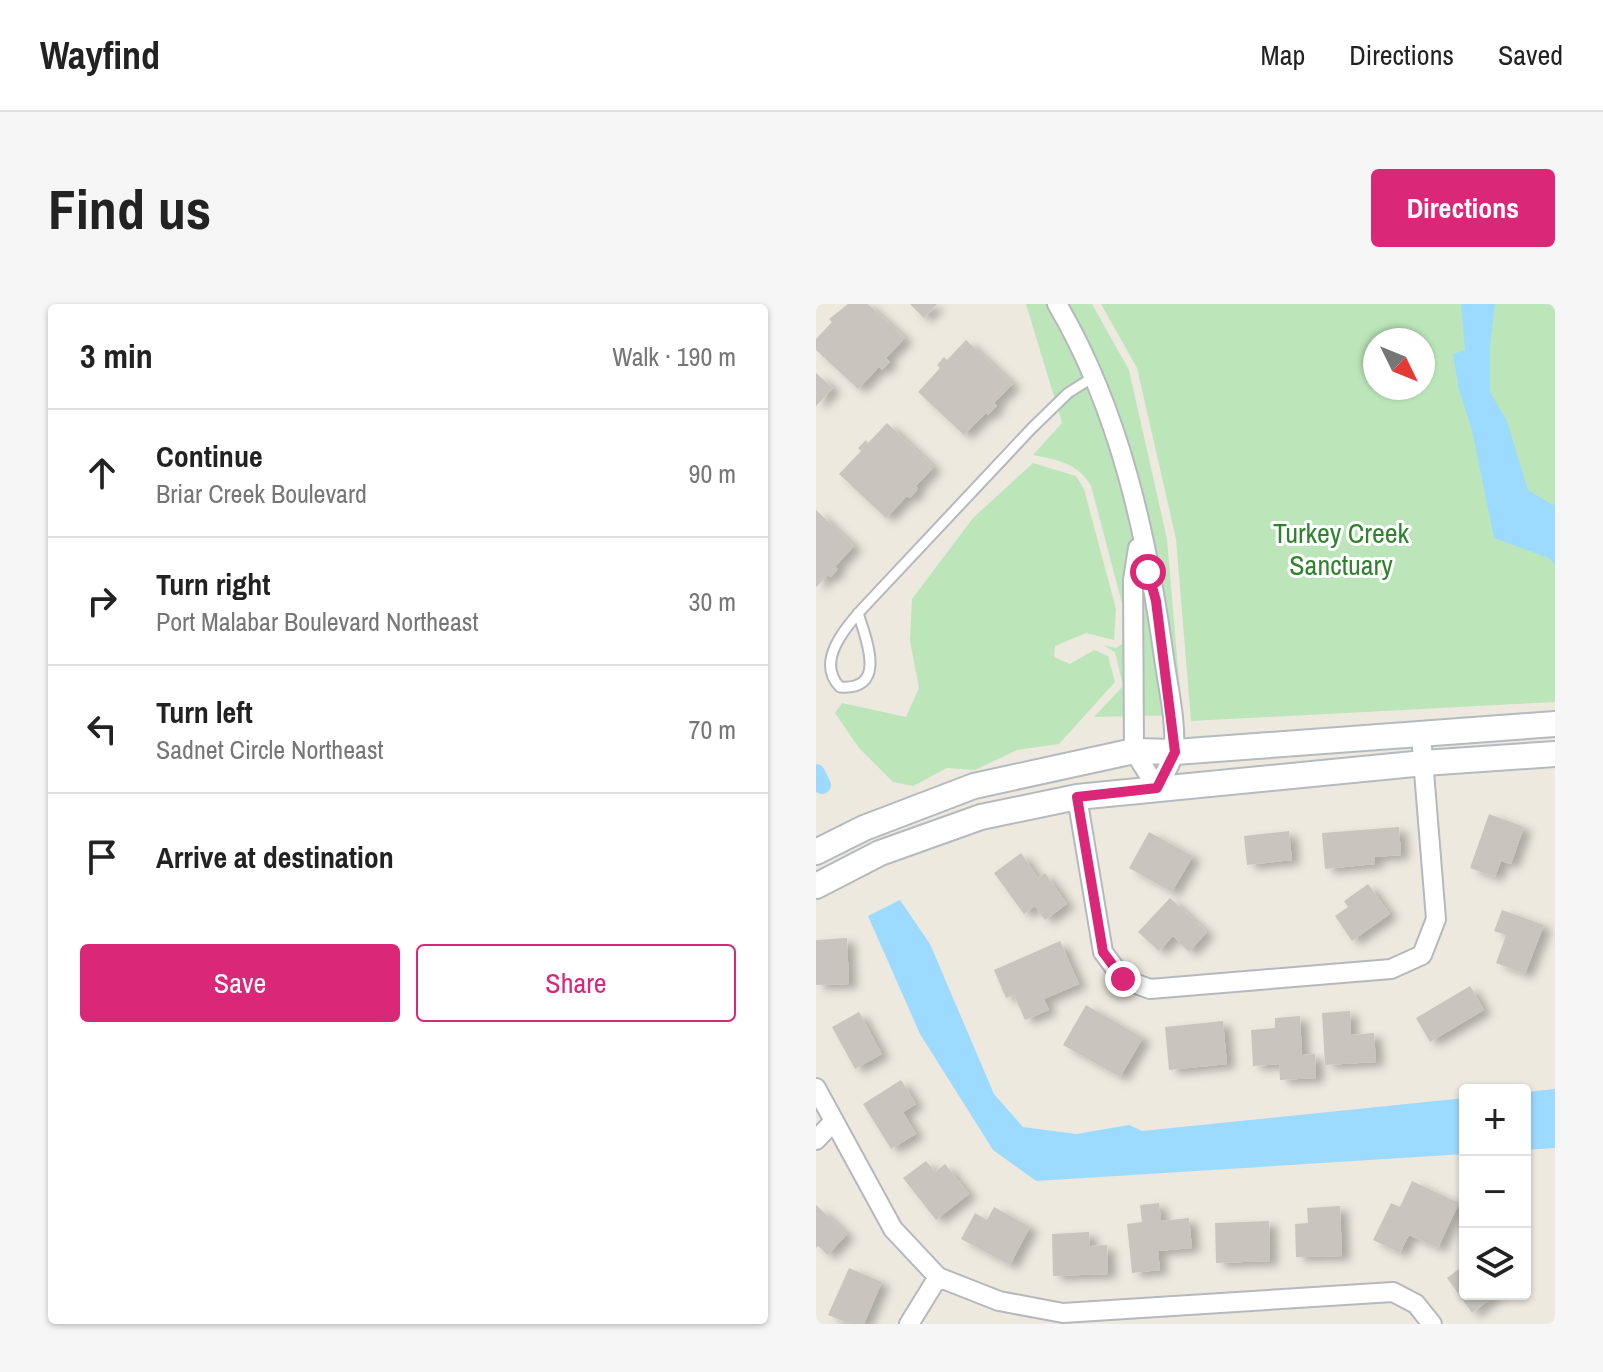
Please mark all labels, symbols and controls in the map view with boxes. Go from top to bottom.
text: Wayfind [40,30,160,81]
text: Map [1261,36,1305,74]
text: Directions [1349,36,1454,74]
text: Saved [1498,36,1563,74]
button: Directions [1371,169,1555,247]
text: Find us [48,171,211,246]
north arrow [1363,328,1435,400]
text: 3 min [80,333,153,379]
text: Walk · 190 m [612,339,736,374]
text: Continue [156,436,263,476]
icon: ahead [80,451,124,495]
text: 90 m [689,456,736,491]
text: Briar Creek Boulevard [156,476,367,511]
park label: Turkey Creek Sanctuary [1273,514,1409,584]
route start [1130,554,1166,590]
text: Turn right [156,564,270,604]
icon: right [80,579,124,623]
text: 30 m [689,584,736,619]
text: Port Malabar Boulevard Northeast [156,604,478,639]
text: Turn left [156,692,253,732]
icon: left [80,707,124,751]
text: 70 m [689,712,736,747]
text: Sadnet Circle Northeast [156,732,384,767]
icon: arrive [80,835,124,879]
text: Arrive at destination [156,837,394,877]
button: Save [80,944,400,1022]
button: Share [416,944,736,1022]
route end [1105,961,1141,997]
map controls [1459,1084,1531,1300]
button: + [1459,1084,1531,1156]
button: − [1459,1156,1531,1228]
button: layers [1459,1228,1531,1300]

